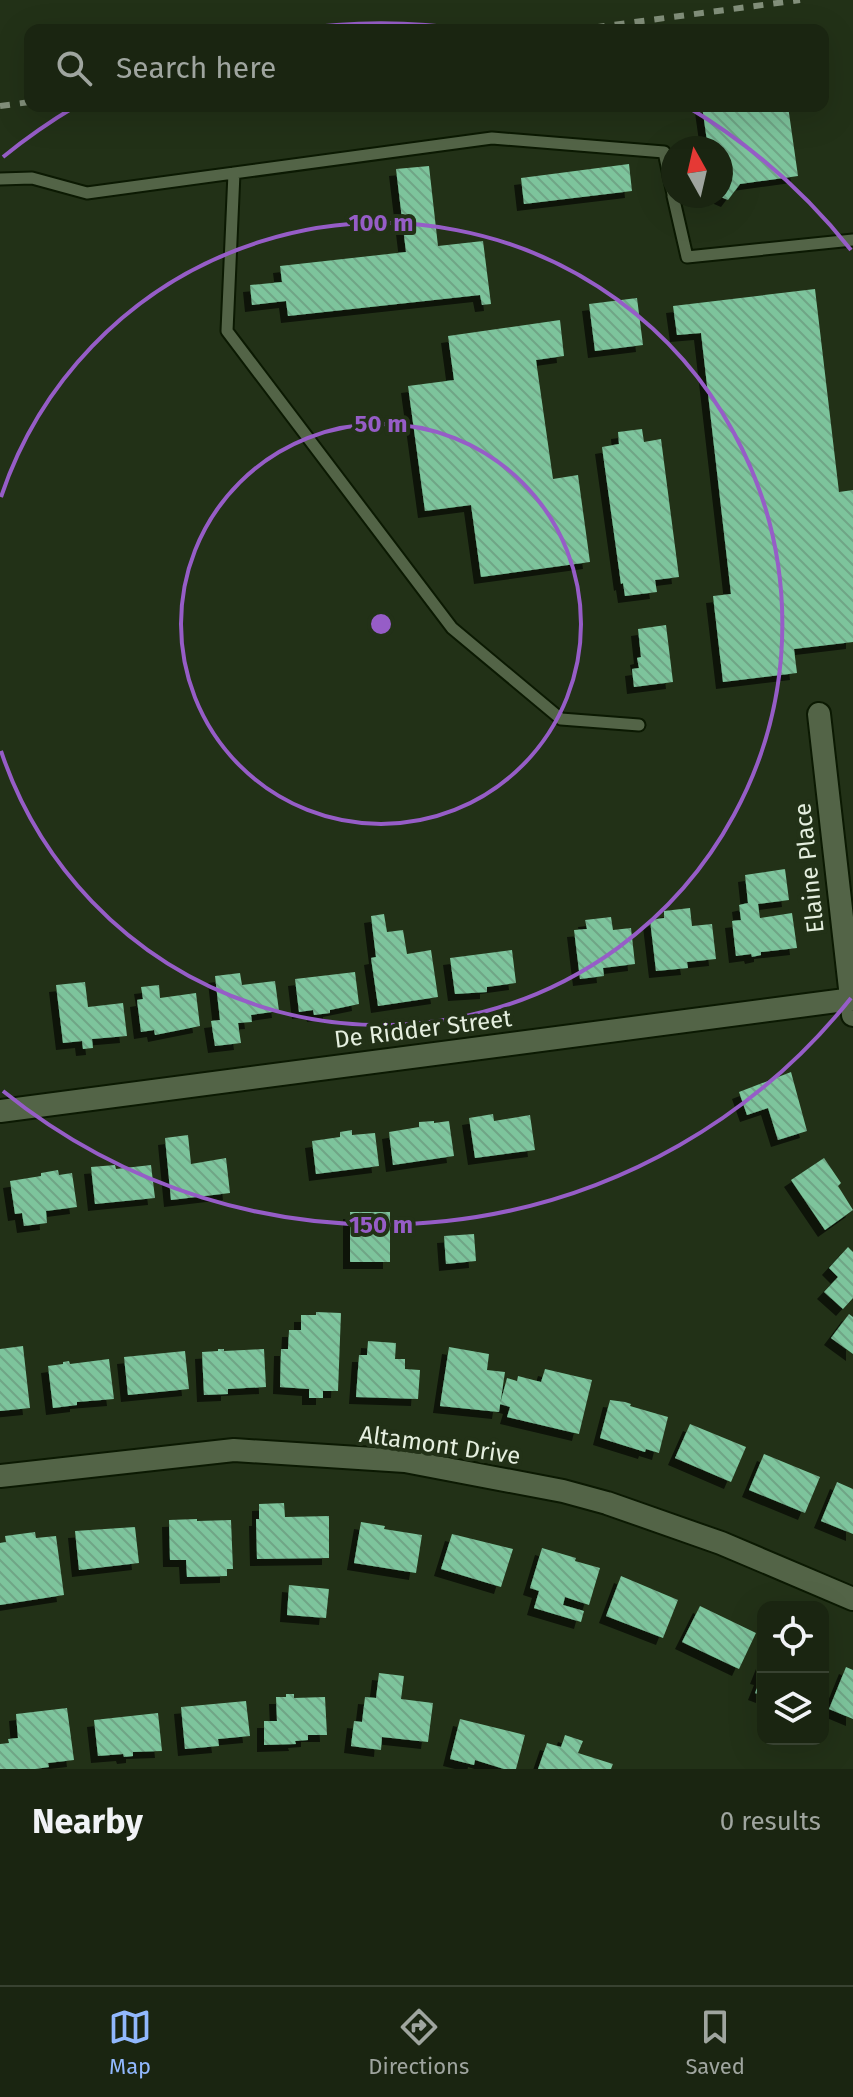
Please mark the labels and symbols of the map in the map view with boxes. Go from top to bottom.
north arrow [661,136,733,208]
text: 100 m [348,209,414,237]
text: 50 m [355,410,407,438]
centre of rings [367,610,395,638]
street label: Elaine Place [788,802,830,934]
street label: De Ridder Street [333,1004,514,1054]
text: 150 m [349,1211,413,1239]
street label: Altamont Drive [358,1420,522,1470]

